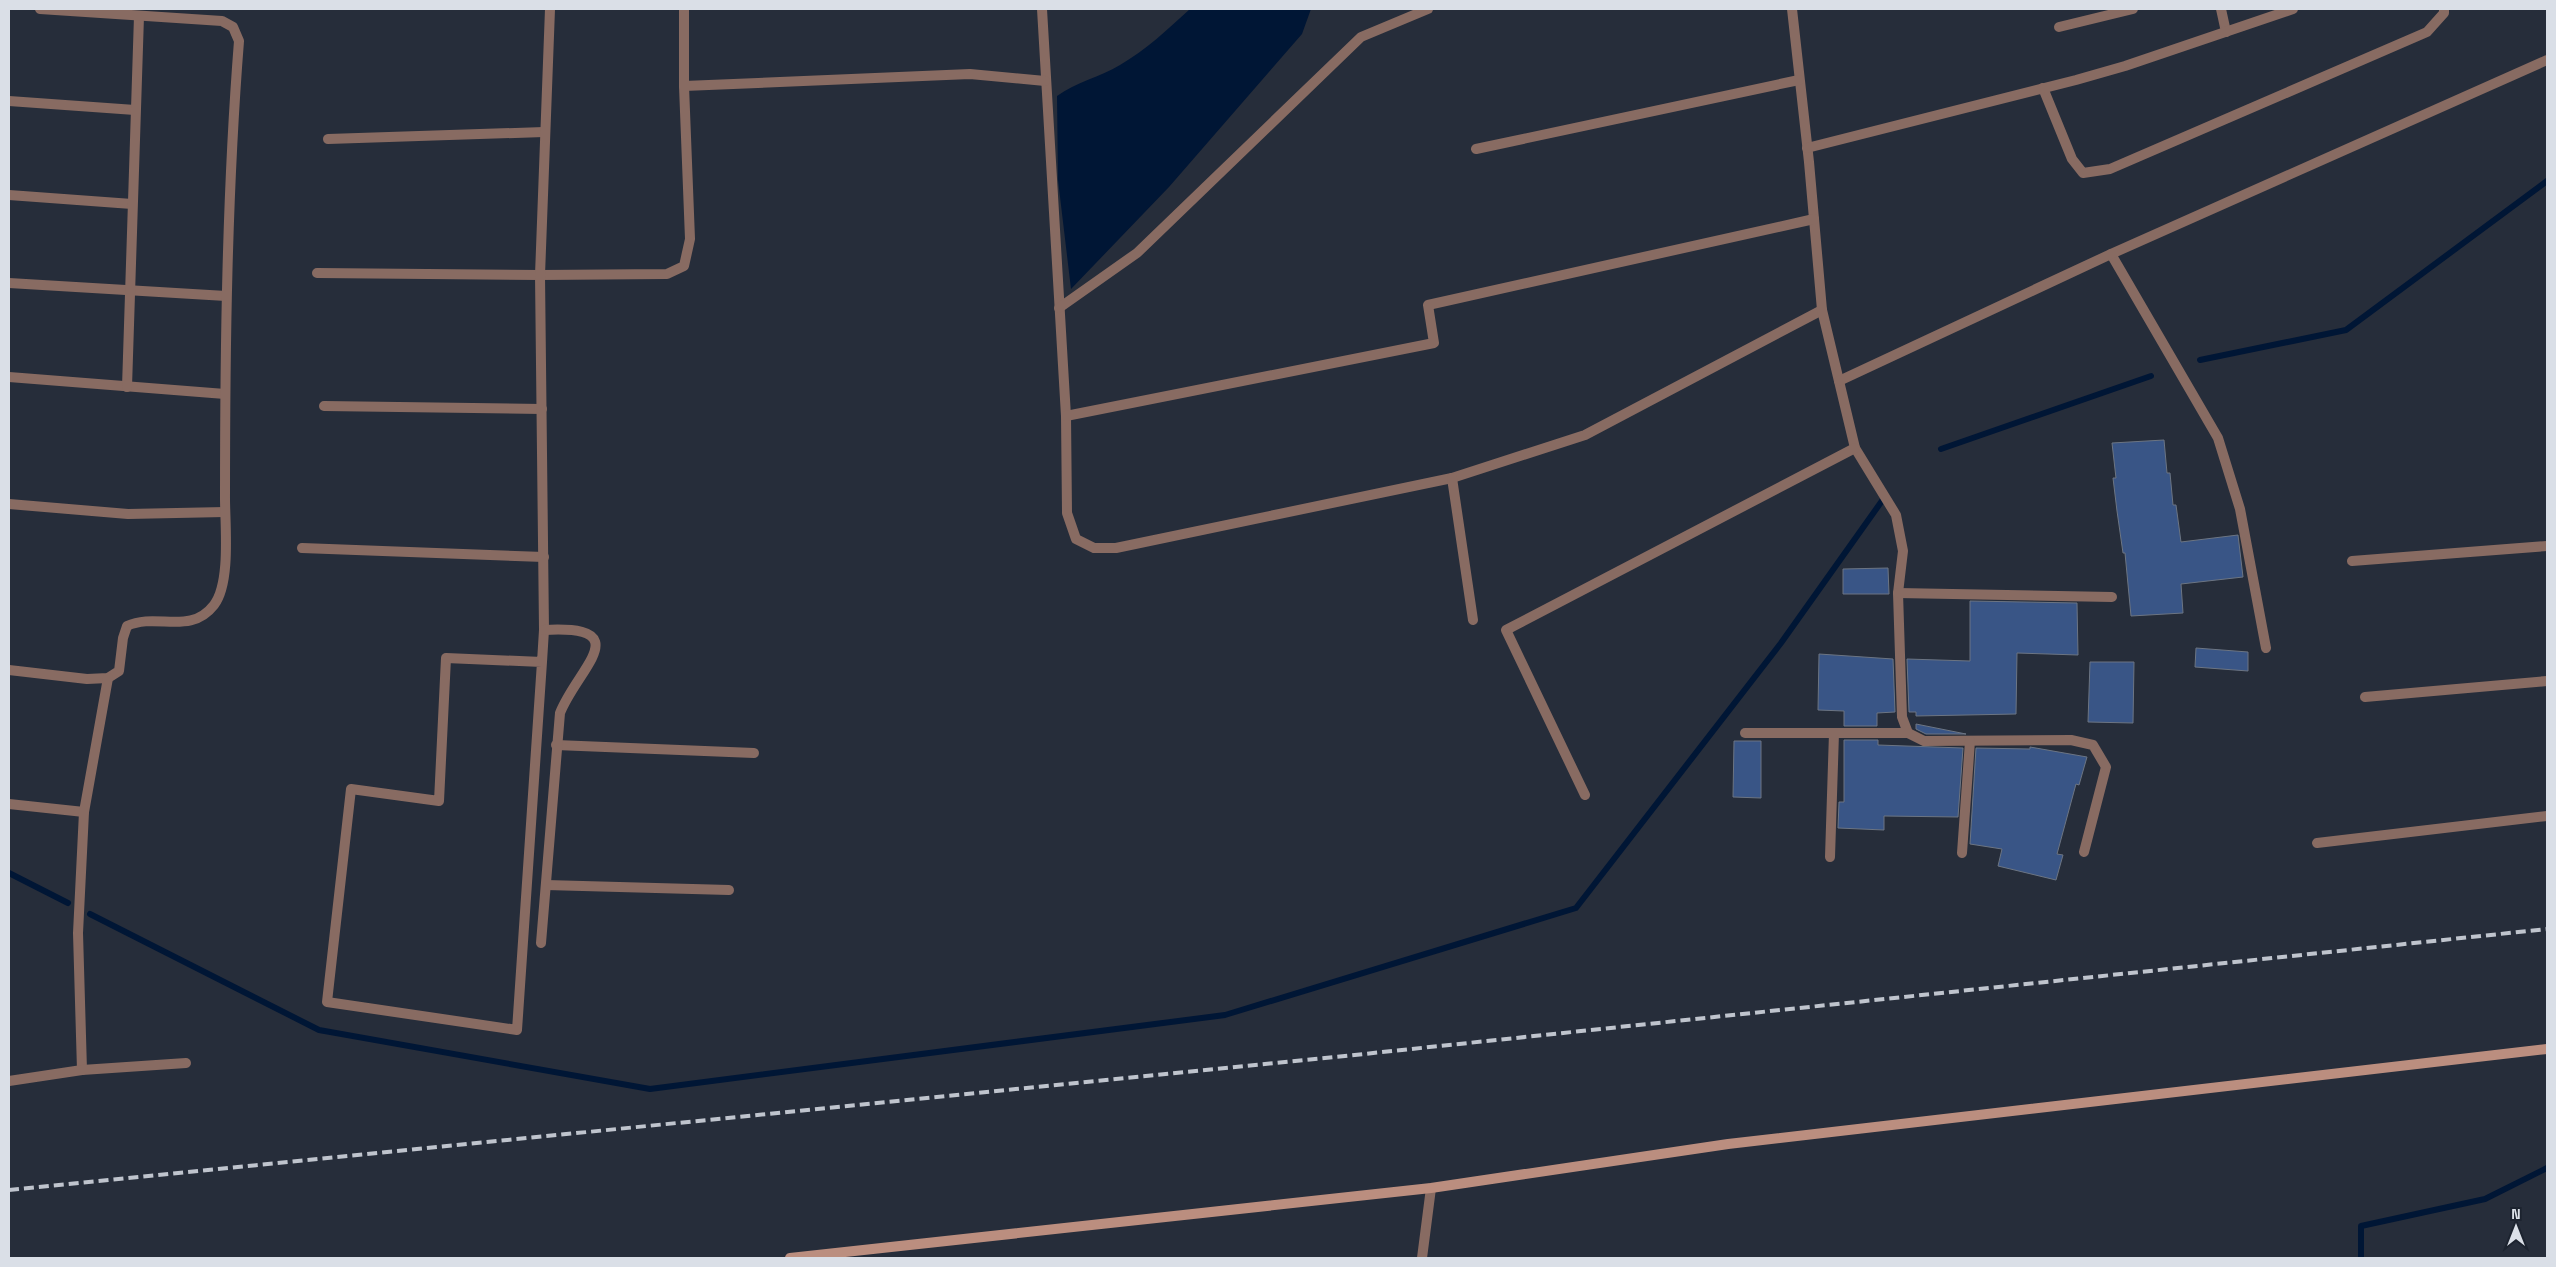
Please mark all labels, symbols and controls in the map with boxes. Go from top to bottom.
north arrow [2491,1202,2541,1252]
text: N [2511,1205,2521,1223]

